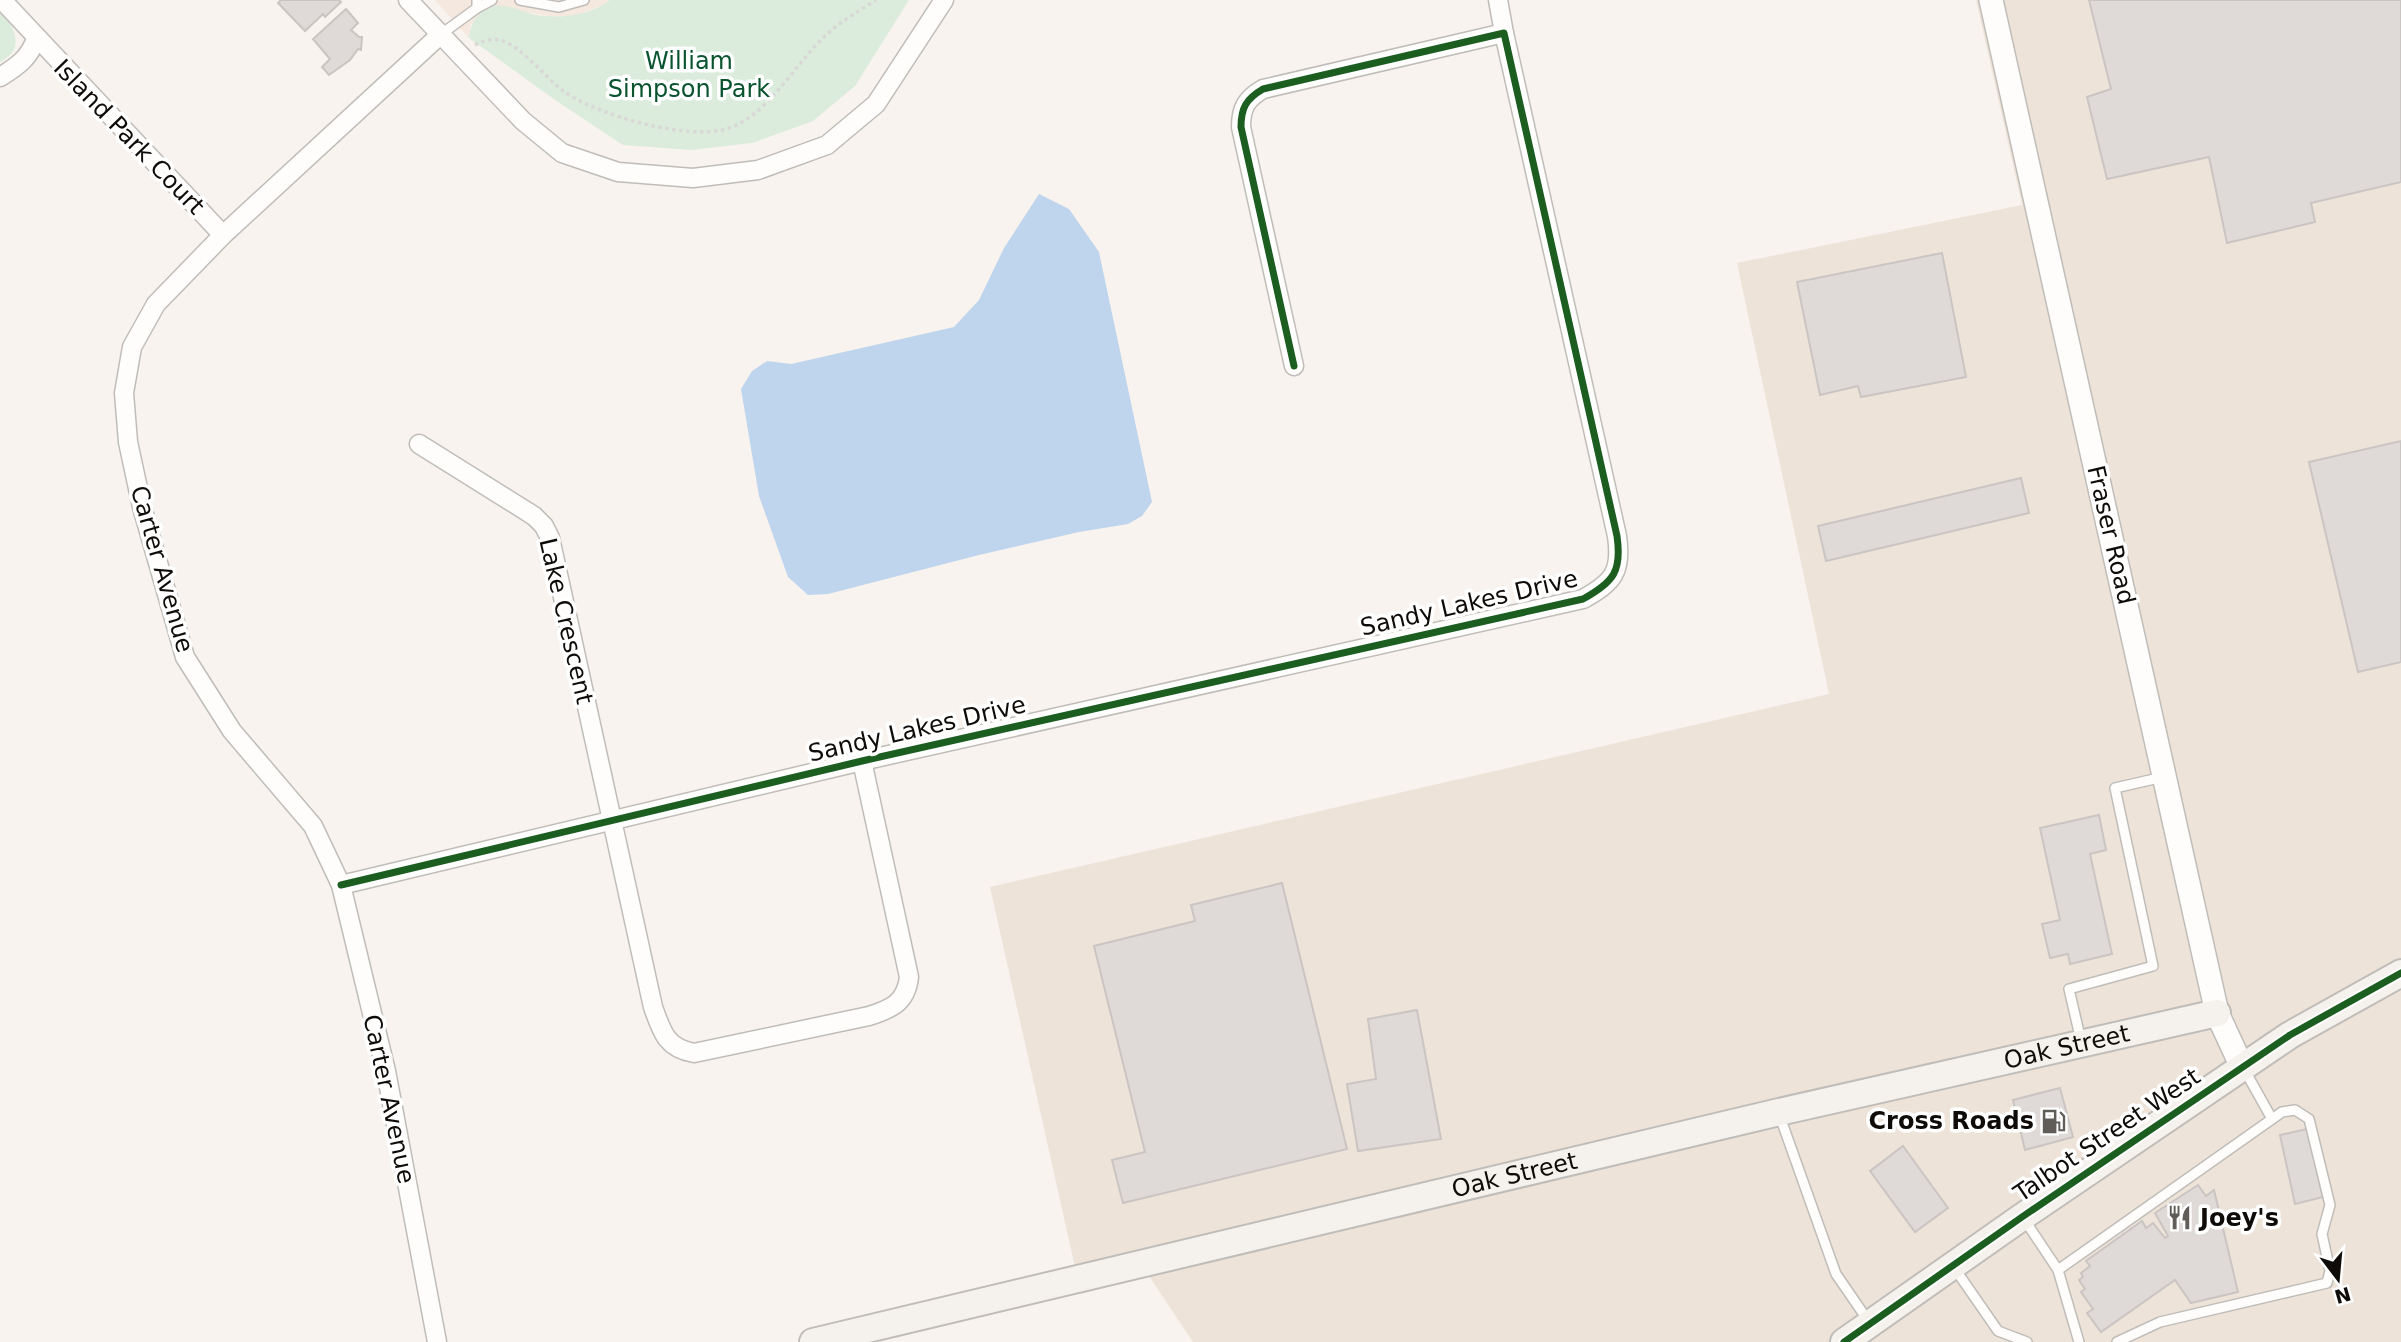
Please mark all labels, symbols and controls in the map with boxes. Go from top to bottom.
park label: William Simpson Park [608,47,770,103]
street label: Island Park Court [48,54,210,220]
street label: Fraser Road [2081,463,2141,607]
street label: Carter Avenue [125,482,199,656]
street label: Lake Crescent [533,535,599,707]
street label: Sandy Lakes Drive [1358,564,1580,642]
street label: Sandy Lakes Drive [806,690,1028,768]
street label: Carter Avenue [357,1012,421,1186]
street label: Oak Street [2001,1019,2132,1075]
street label: Talbot Street West [2008,1062,2205,1208]
place label: Cross Roads [1869,1107,2034,1135]
fuel station icon: Cross Roads [2040,1107,2068,1135]
street label: Oak Street [1449,1147,1580,1203]
restaurant icon: Joey's [2166,1204,2194,1232]
place label: Joey's [2198,1204,2279,1232]
north arrow [2303,1244,2373,1314]
text: N [2332,1283,2353,1308]

